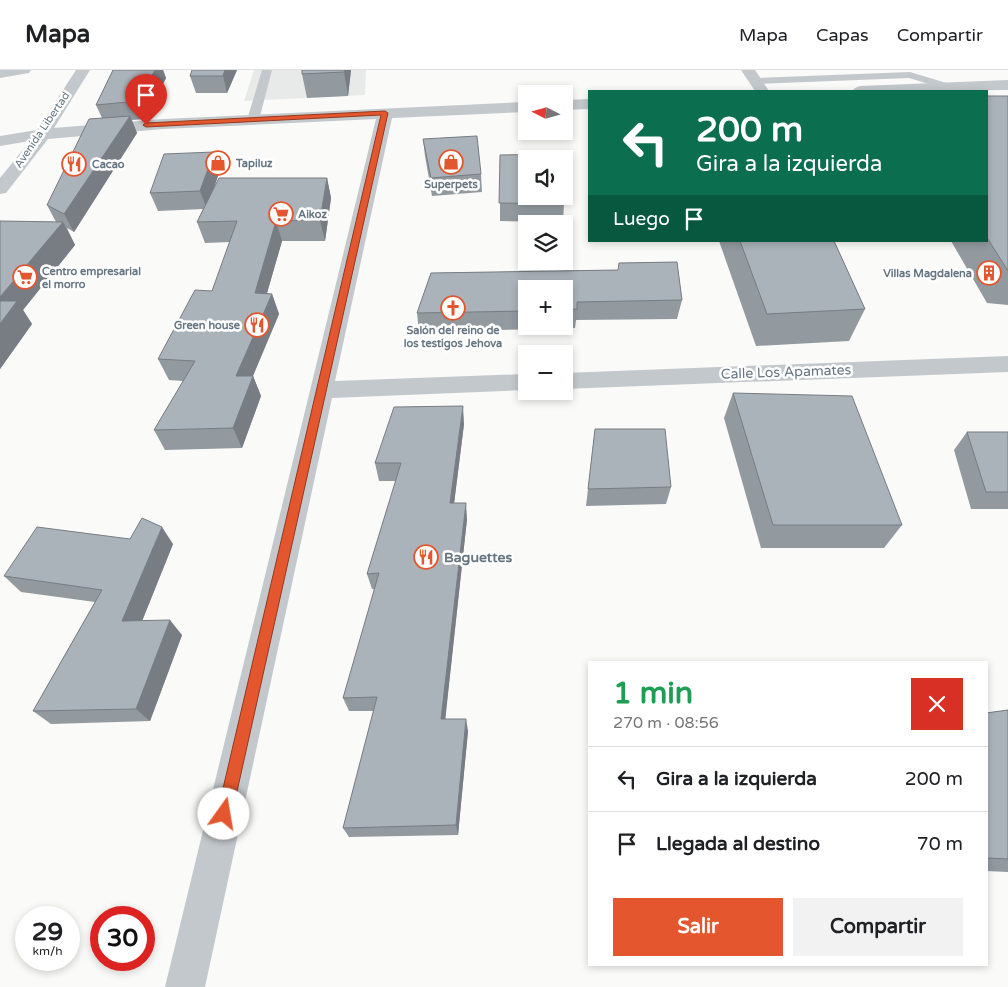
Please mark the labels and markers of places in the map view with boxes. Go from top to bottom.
pin [125,74,167,125]
shop icon: Superpets [438,149,464,175]
shop icon: Tapiluz [205,150,231,176]
restaurant icon: Cacao [61,151,87,177]
place label: Tapiluz [235,157,273,171]
place label: Cacao [92,158,125,171]
place label: Superpets [424,178,478,192]
supermarket icon: Aikoz [268,201,294,227]
place label: Aikoz [298,208,327,221]
building icon: Villas Magdalena [976,260,1002,286]
supermarket icon: Centro empresarial el morro [12,264,38,290]
place label: Centro empresarial el morro [42,265,141,291]
place label: Villas Magdalena [883,267,972,281]
church icon: Salón del reino de los testigos Jehova [440,295,466,321]
restaurant icon: Green house [244,312,270,338]
place label: Green house [174,319,241,332]
place label: Salón del reino de los testigos Jehova [404,324,502,351]
restaurant icon: Baguettes [413,544,439,570]
place label: Baguettes [444,549,512,566]

